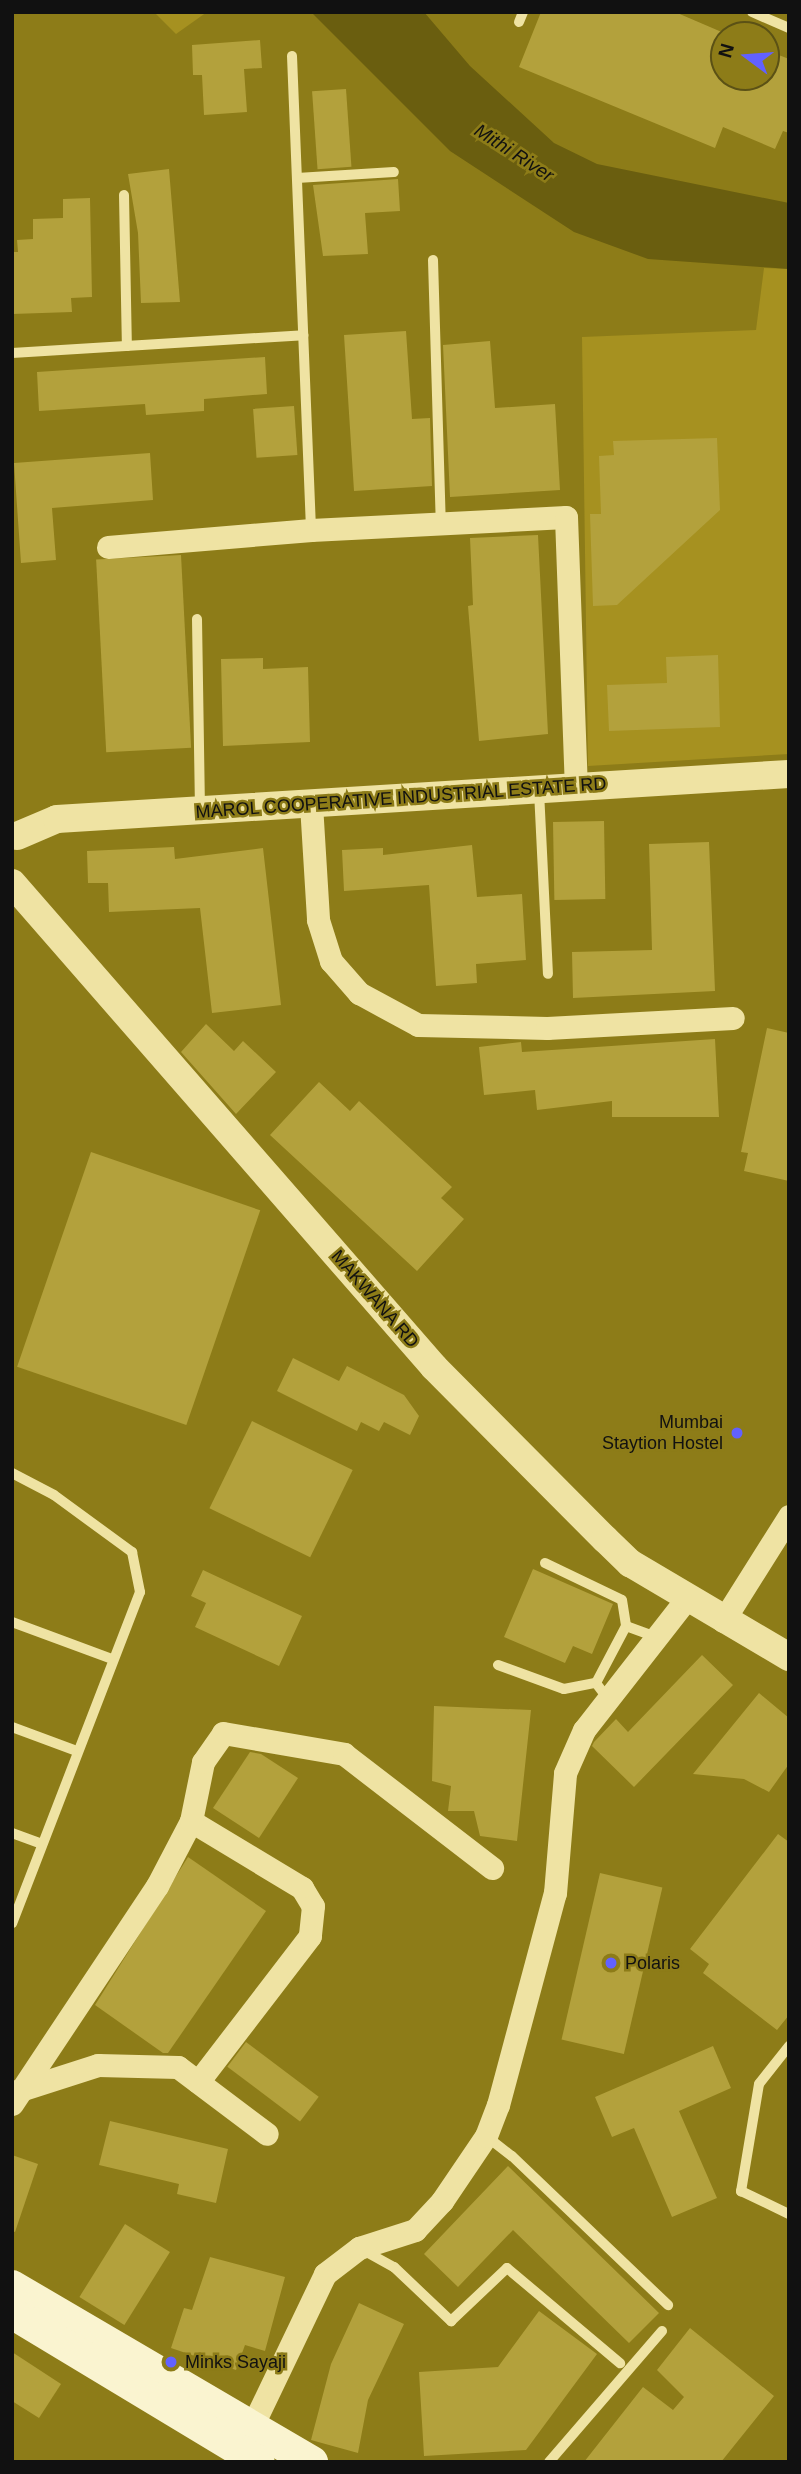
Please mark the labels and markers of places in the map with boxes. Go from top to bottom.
place label: Mumbai Staytion Hostel [602,1412,723,1454]
marker: Mumbai Staytion Hostel [729,1425,745,1441]
place label: Polaris [625,1952,680,1974]
marker: Polaris [603,1955,619,1971]
place label: Minks Sayaji [185,2351,286,2373]
marker: Minks Sayaji [163,2354,179,2370]

